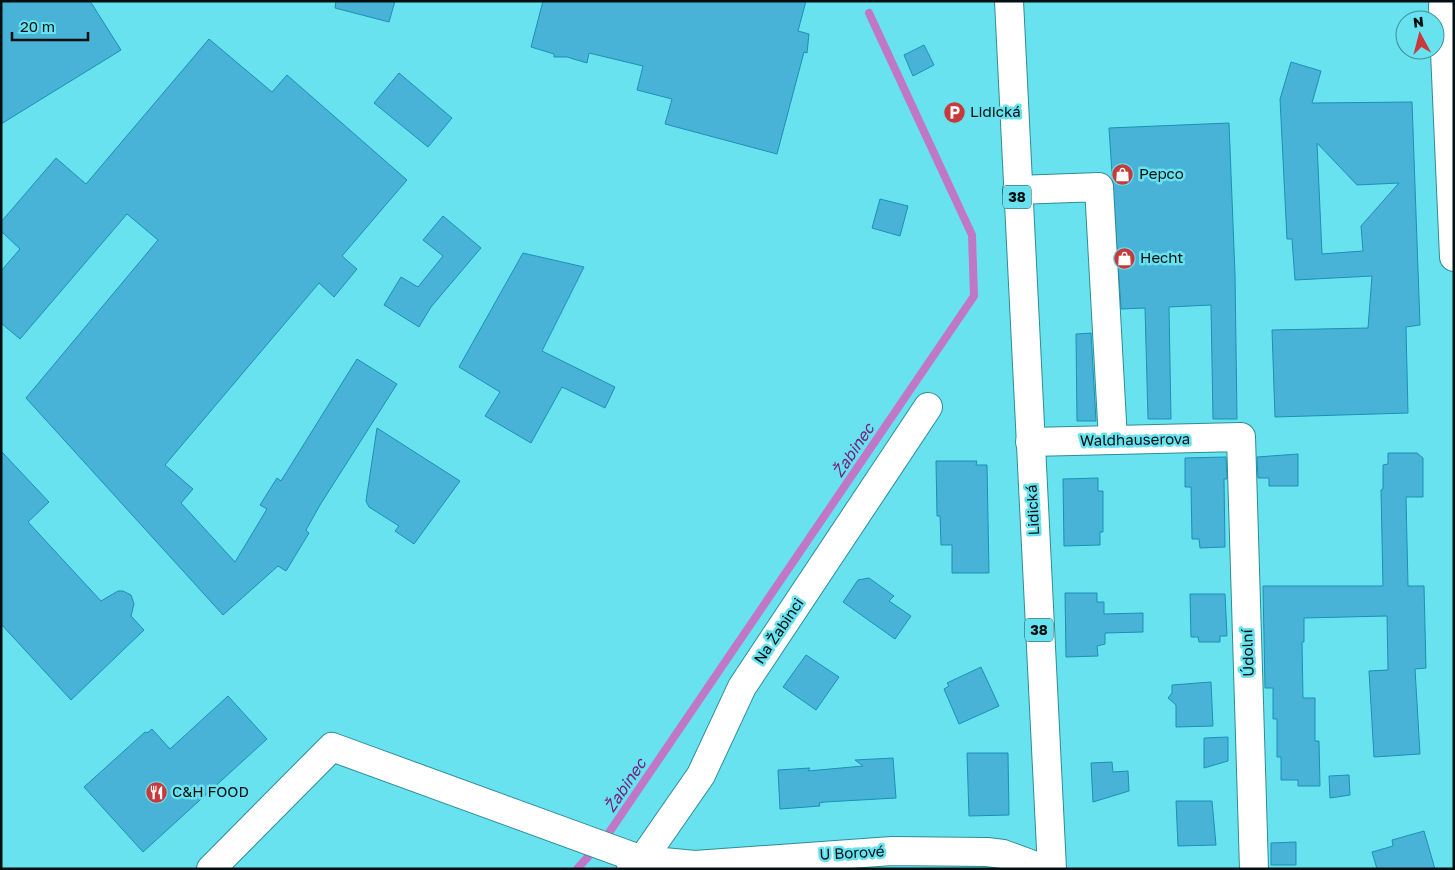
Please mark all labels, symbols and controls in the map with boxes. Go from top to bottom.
scale bar [12,10,89,42]
north arrow [1395,10,1445,60]
text: N [1412,13,1425,31]
text: 20 m [20,17,55,35]
parking icon: Lidická [942,100,966,124]
place label: Lidická [970,102,1021,120]
shop icon: Pepco [1111,162,1135,186]
place label: Pepco [1139,164,1184,182]
road number: 38 [1003,186,1031,208]
shop icon: Hecht [1112,246,1136,270]
place label: Hecht [1140,248,1183,266]
water label: Žabinec [828,418,879,481]
street label: Waldhauserova [1080,429,1190,449]
street label: Lidická [1022,484,1042,536]
street label: Na Žabinci [750,594,807,667]
road number: 38 [1025,618,1053,642]
street label: Údolní [1237,628,1257,677]
water label: Žabinec [600,753,651,816]
restaurant icon: C&H FOOD [144,780,168,804]
place label: C&H FOOD [172,782,249,800]
street label: U Borové [819,841,885,863]

